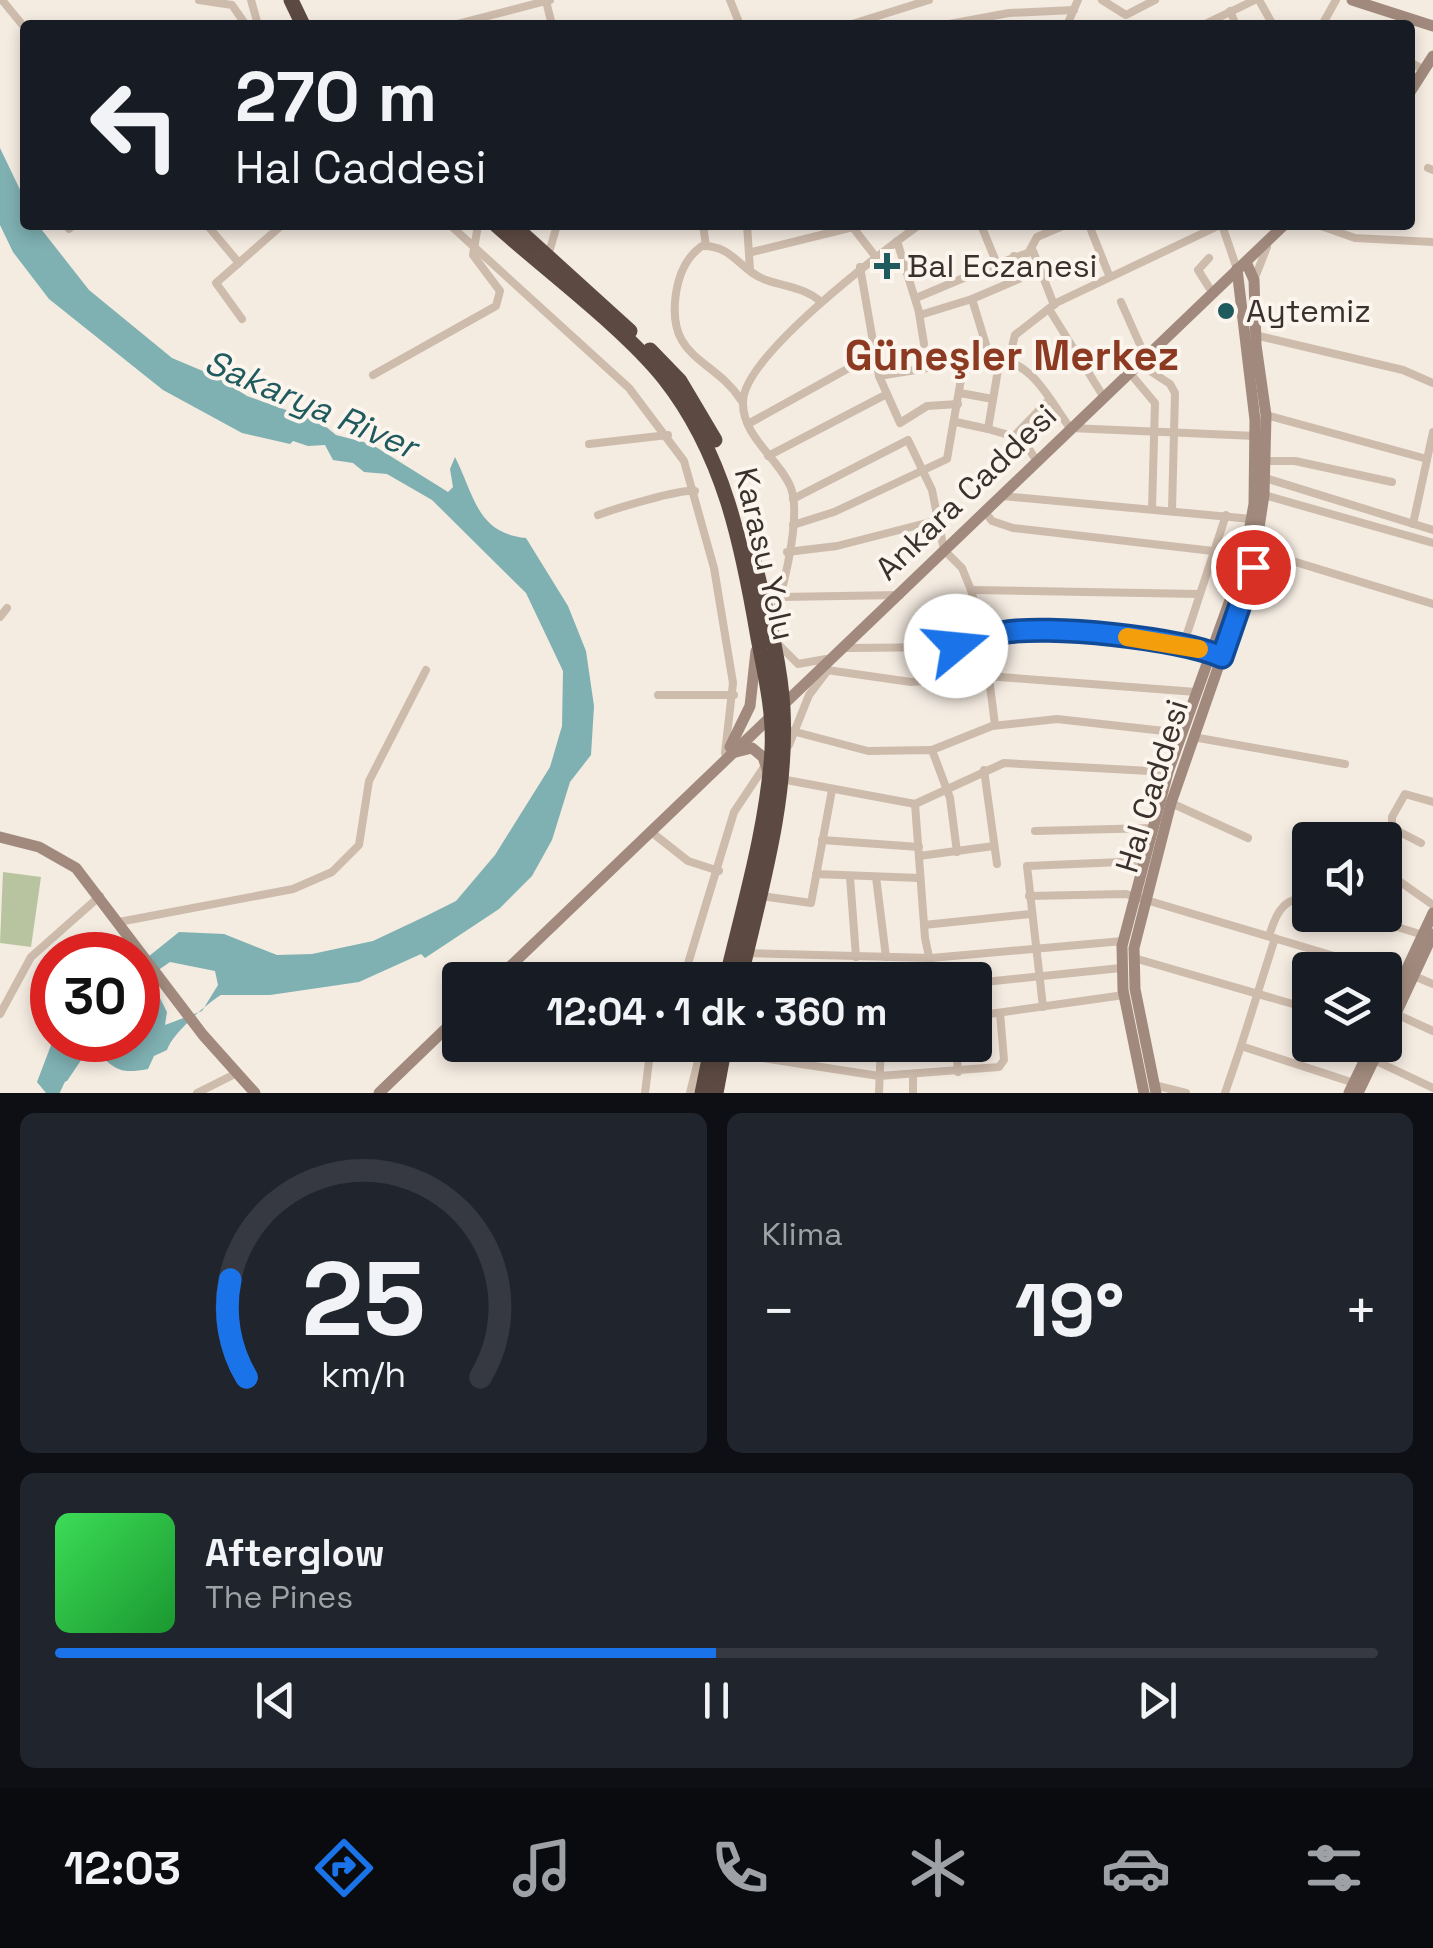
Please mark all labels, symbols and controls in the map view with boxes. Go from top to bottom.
text: 270 m [235,52,437,141]
icon: left [70,60,200,190]
text: Hal Caddesi [235,139,486,196]
place label: Bal Eczanesi [907,246,1097,286]
marker: Bal Eczanesi [876,255,898,277]
place label: Aytemiz [1246,291,1371,331]
marker: Aytemiz [1215,300,1237,322]
district label: Güneşler Merkez [845,329,1179,382]
water label: Sakarya River [198,339,427,470]
street label: Ankara Caddesi [867,395,1065,589]
street label: Karasu Yolu [726,464,804,644]
pin [1211,525,1296,610]
icon: arrive [1226,540,1281,595]
position arrow [904,594,1008,698]
street label: Hal Caddesi [1107,695,1197,877]
map controls [1292,822,1402,1062]
button: sound [1292,822,1402,932]
speed limit sign: 30 [30,932,160,1062]
button: layers [1292,952,1402,1062]
text: 12:04 · 1 dk · 360 m [547,988,887,1036]
text: Klima [762,1214,843,1254]
text: 25 [301,1233,425,1365]
text: 19° [1015,1262,1125,1358]
text: − [762,1276,796,1346]
text: + [1344,1276,1378,1346]
text: km/h [321,1352,406,1397]
text: Afterglow [205,1529,385,1577]
text: The Pines [205,1577,353,1617]
icon: previous [248,1673,303,1728]
icon: pause [689,1673,744,1728]
icon: next [1130,1673,1185,1728]
icon: directions [309,1833,379,1903]
icon: music [507,1833,577,1903]
icon: phone [705,1833,775,1903]
icon: climate [903,1833,973,1903]
icon: car [1101,1833,1171,1903]
icon: filters [1299,1833,1369,1903]
text: 12:03 [64,1840,181,1897]

